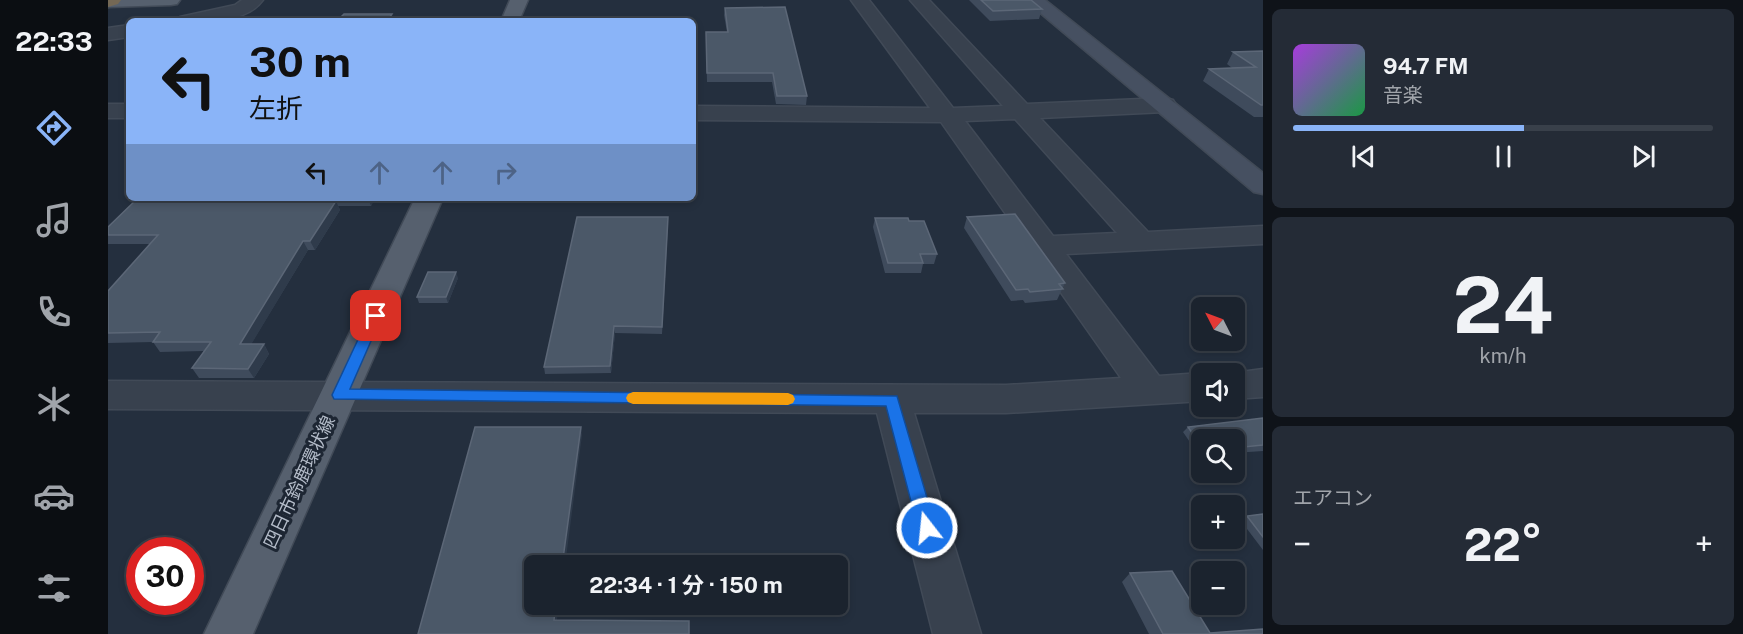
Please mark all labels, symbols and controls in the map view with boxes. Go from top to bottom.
text: 22:33 [15,25,93,57]
text: 30 m [249,37,351,86]
icon: left [150,42,228,120]
text: 94.7 FM [1383,53,1468,79]
text: 音楽 [1383,83,1423,107]
text: 左折 [249,92,303,124]
icon: directions [33,107,75,149]
icon: previous [1347,140,1380,173]
icon: pause [1487,140,1520,173]
icon: next [1627,140,1660,173]
icon: left [300,156,333,189]
icon: ahead [363,156,396,189]
icon: ahead [426,156,459,189]
icon: right [489,156,522,189]
icon: music [33,199,75,241]
text: 24 [1453,259,1553,351]
pin [350,290,401,341]
icon: phone [33,291,75,333]
north arrow [1191,297,1245,351]
map controls [1191,297,1245,615]
icon: arrive [359,299,392,332]
text: km/h [1479,344,1527,368]
button: sound [1191,363,1245,417]
icon: climate [33,383,75,425]
street label: 四日市鈴鹿環状線 [259,412,339,552]
button: search [1191,429,1245,483]
icon: car [33,475,75,517]
text: エアコン [1293,486,1373,510]
button: + [1191,495,1245,549]
position arrow [895,496,959,560]
text: 22° [1464,518,1542,571]
text: − [1293,525,1311,563]
text: + [1695,525,1713,563]
speed limit sign: 30 [126,537,204,615]
button: − [1191,561,1245,615]
icon: filters [33,567,75,609]
text: 22:34 · 1 分 · 150 m [589,572,783,598]

